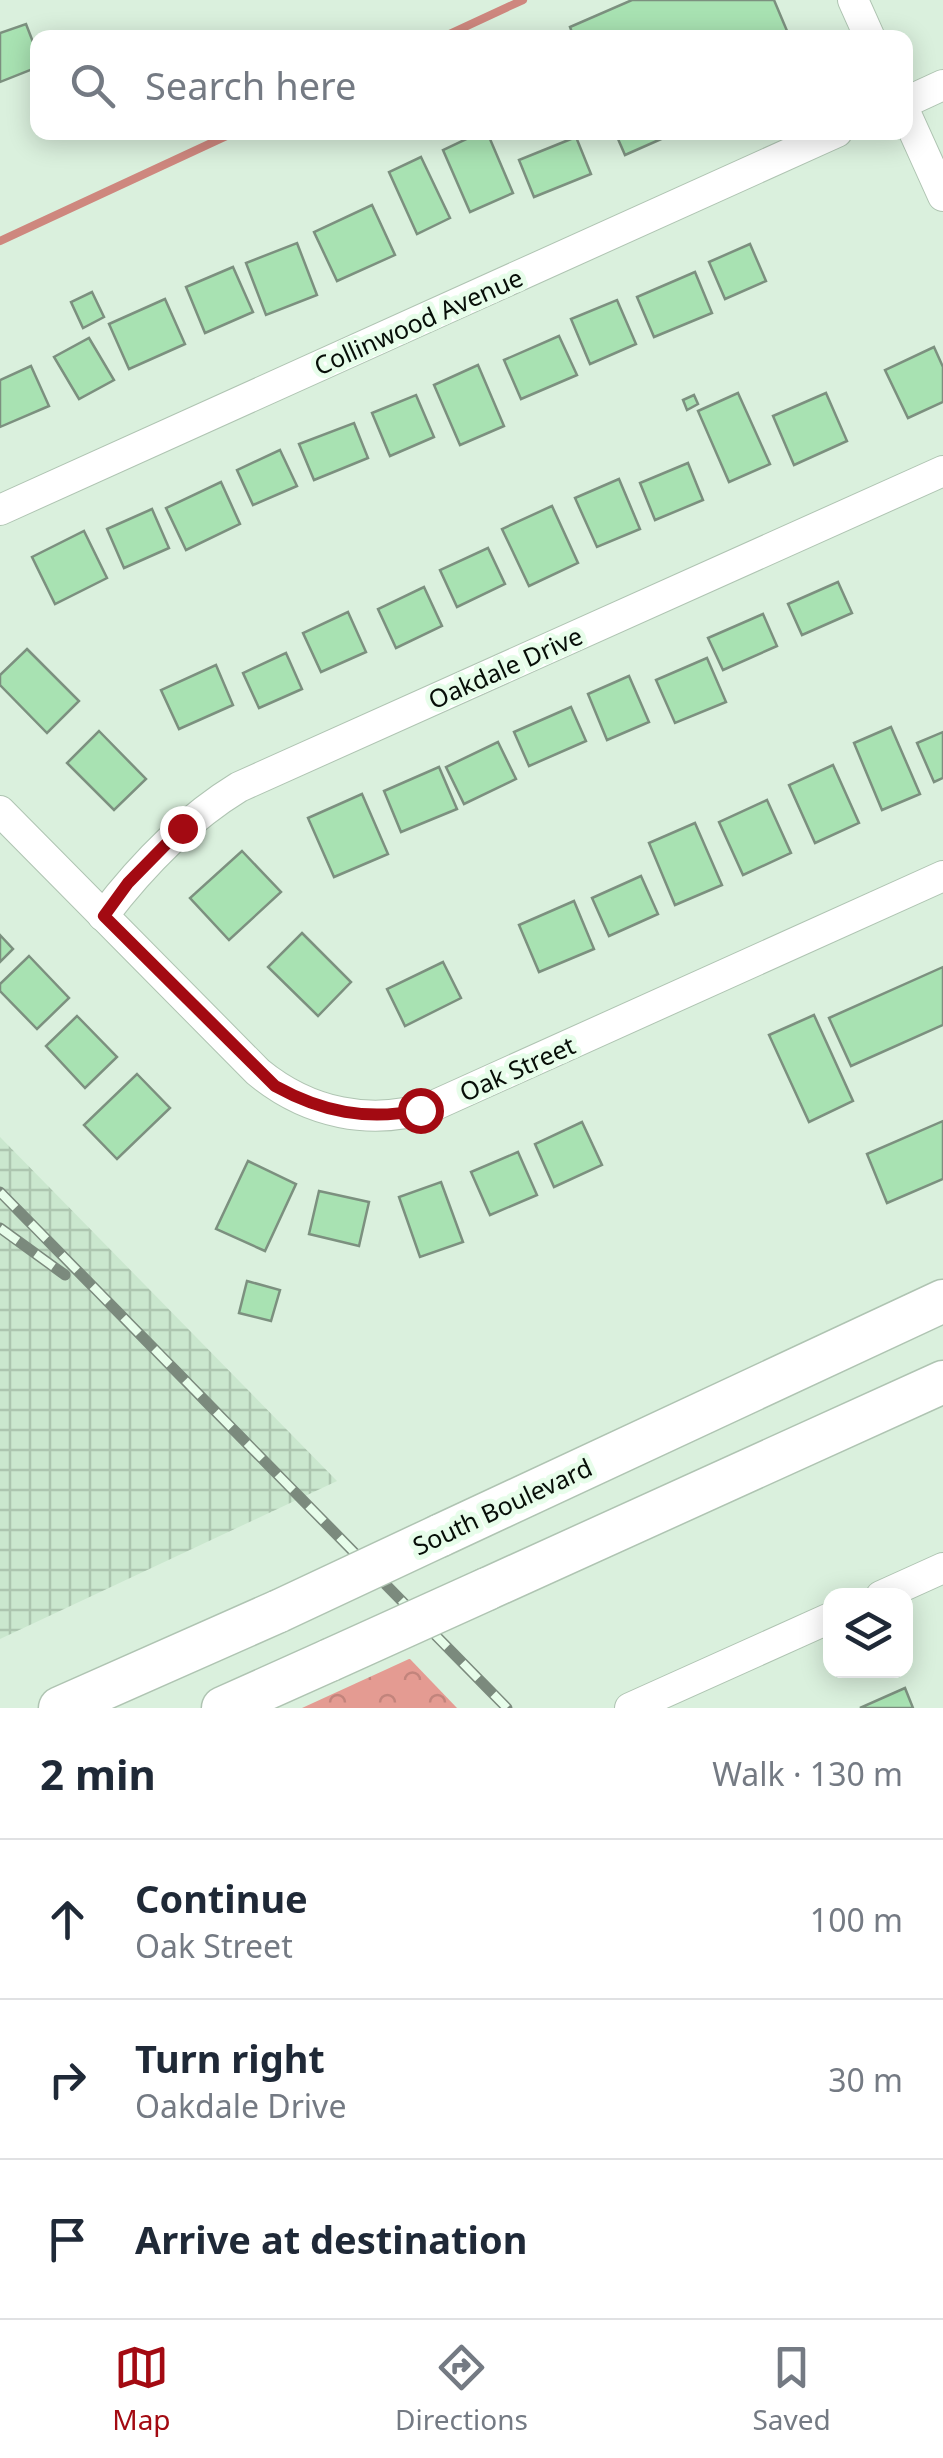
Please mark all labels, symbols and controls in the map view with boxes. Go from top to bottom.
search box [30,30,913,140]
icon: search [65,58,120,113]
text: Search here [145,59,356,111]
street label: Collinwood Avenue [308,260,528,382]
street label: Oakdale Drive [423,618,587,716]
route end [160,806,206,852]
street label: Oak Street [454,1027,580,1109]
route start [398,1088,444,1134]
street label: South Boulevard [407,1450,597,1562]
map controls [823,1588,913,1678]
button: layers [823,1588,913,1678]
text: 2 min [40,1745,156,1802]
text: Walk · 130 m [712,1752,903,1795]
text: Continue [135,1872,308,1924]
icon: ahead [40,1892,95,1947]
text: 100 m [810,1898,903,1941]
text: Oak Street [135,1924,293,1967]
text: Turn right [135,2032,325,2084]
icon: right [40,2052,95,2107]
text: 30 m [828,2058,903,2101]
text: Oakdale Drive [135,2084,346,2127]
icon: arrive [40,2212,95,2267]
text: Arrive at destination [135,2213,527,2265]
tab: Map [112,2340,171,2438]
tab: Directions [395,2340,528,2438]
tab: Saved [752,2340,831,2438]

